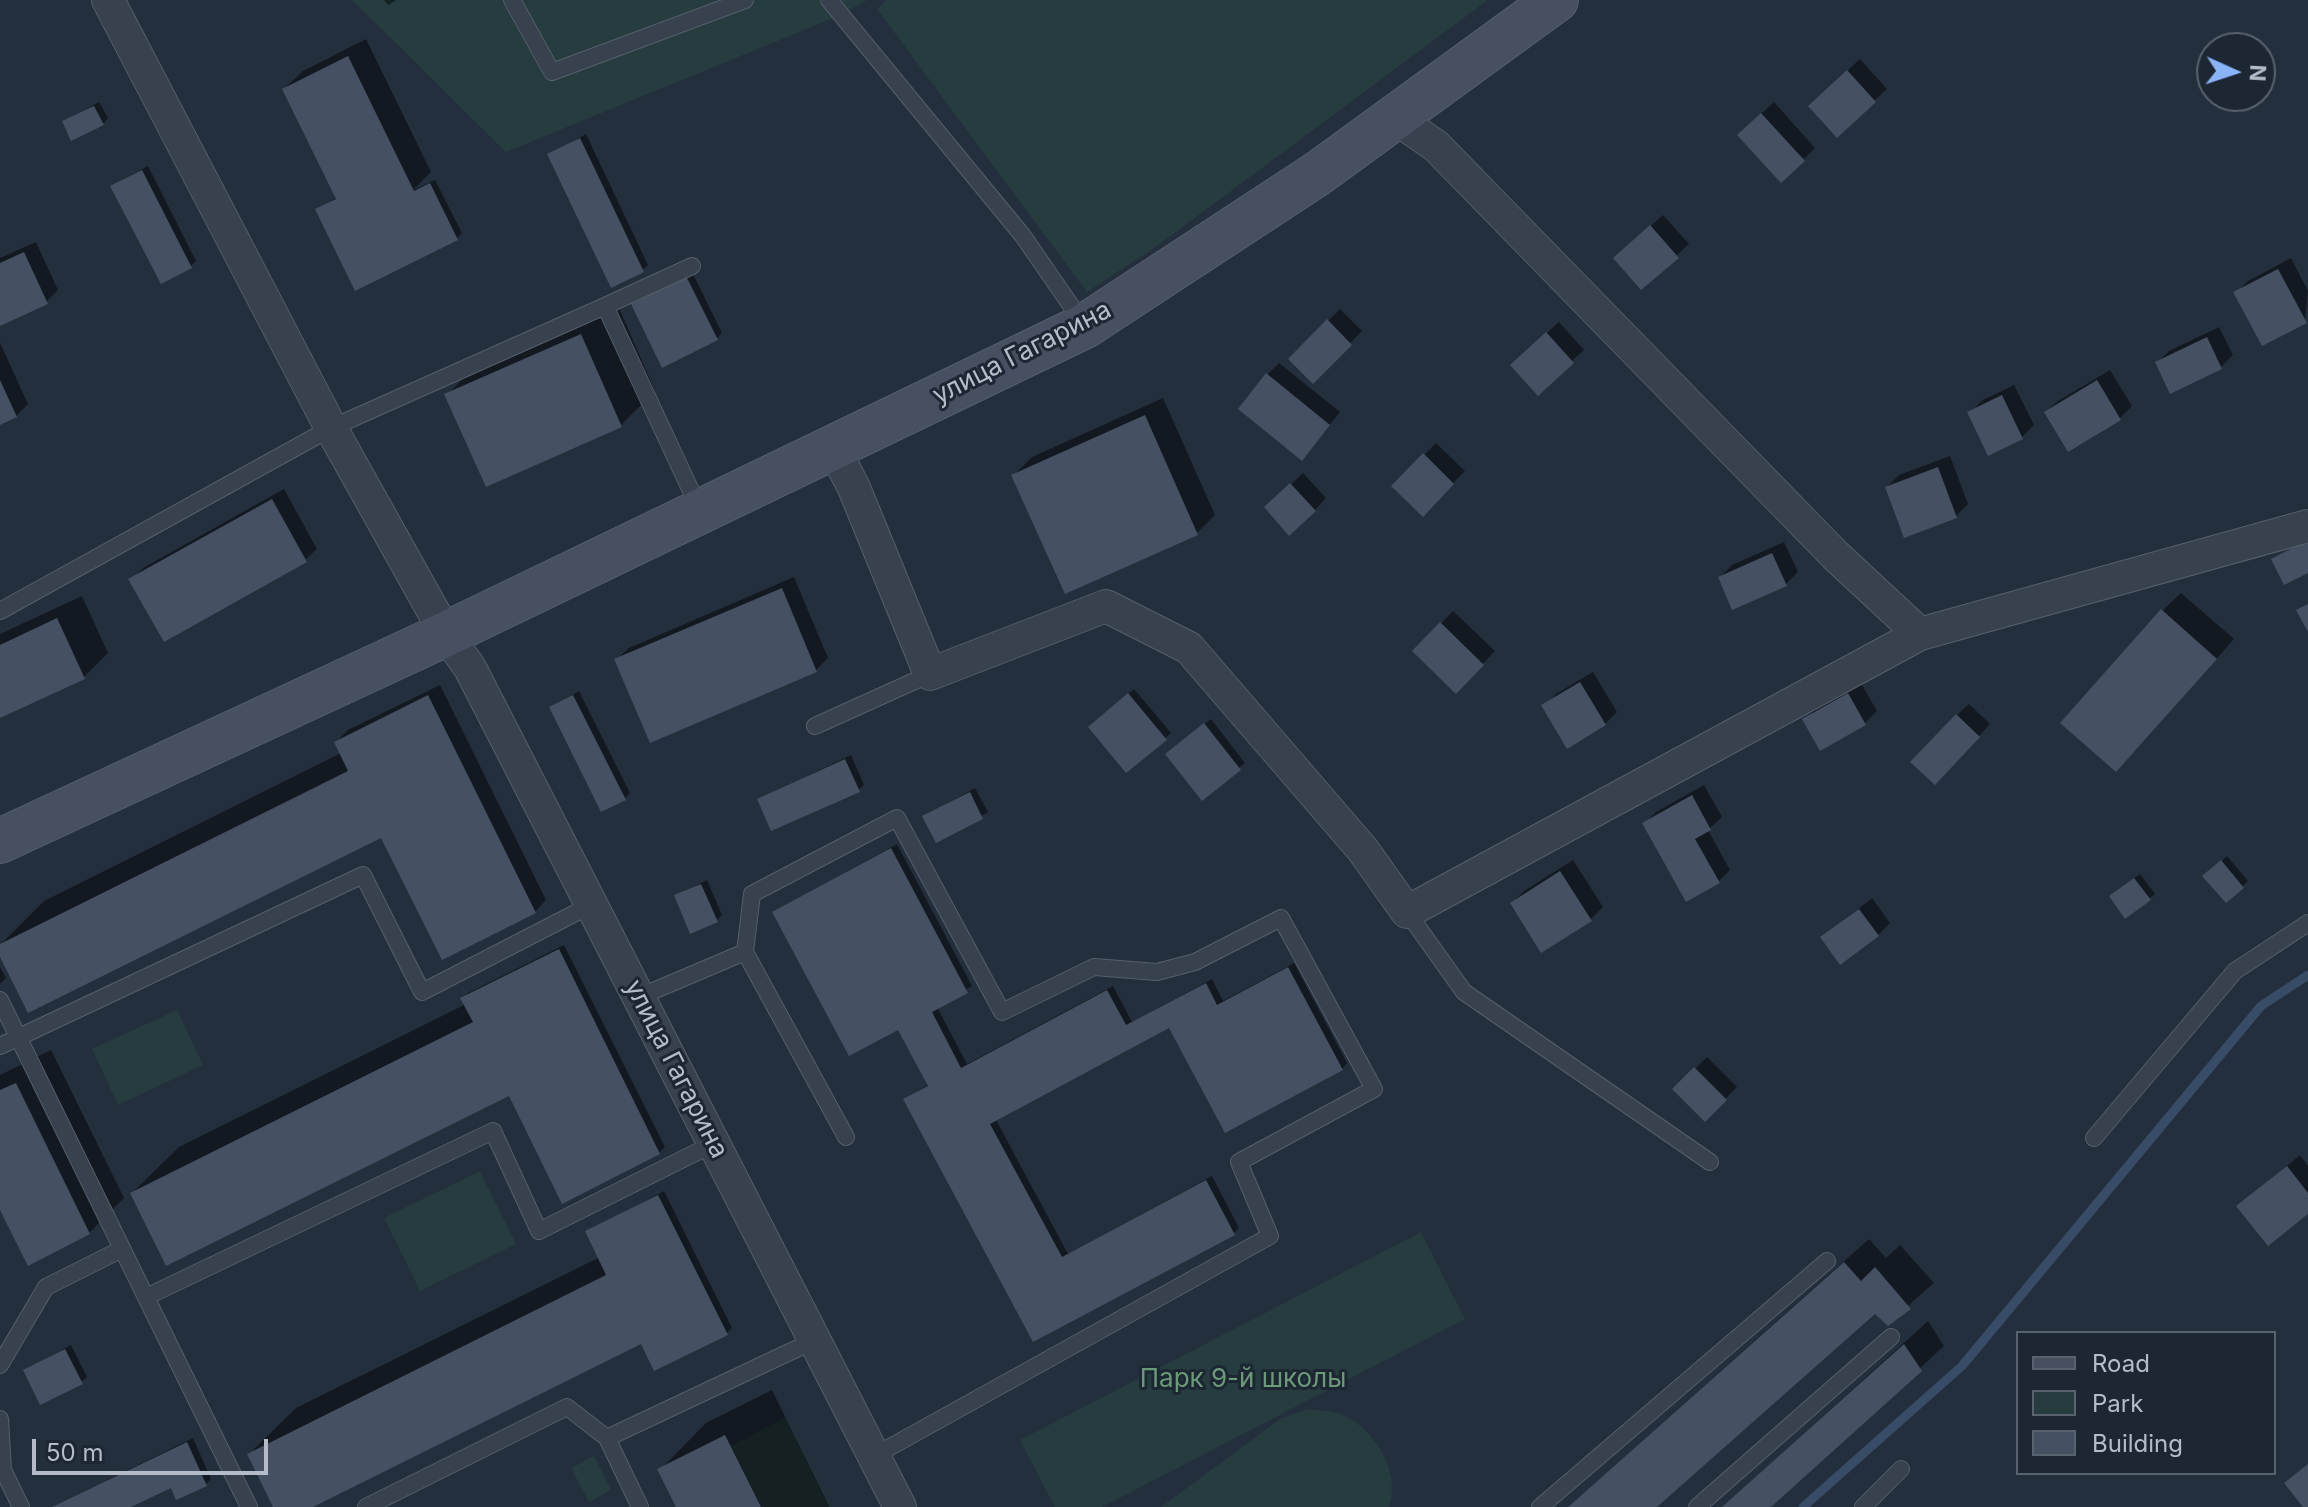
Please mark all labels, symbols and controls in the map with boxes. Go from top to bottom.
north arrow [2196,32,2276,112]
text: N [2245,64,2271,82]
street label: улица Гагарина [928,295,1116,411]
street label: улица Гагарина [618,975,734,1163]
legend [2016,1331,2276,1475]
text: Road [2092,1349,2150,1378]
park label: Парк 9-й школы [1140,1363,1346,1395]
text: Park [2092,1389,2143,1418]
scale bar [36,1423,272,1473]
text: Building [2092,1429,2183,1458]
text: 50 m [46,1438,104,1467]

